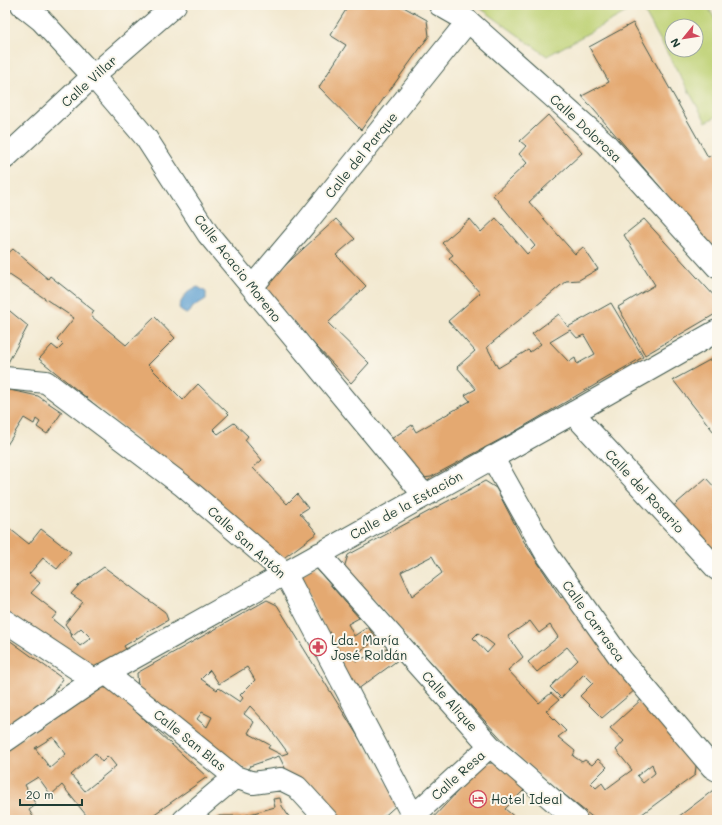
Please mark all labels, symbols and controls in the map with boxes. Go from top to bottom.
north arrow [664,18,704,58]
text: N [666,36,683,51]
street label: Calle Villar [57,51,120,110]
street label: Calle Dolorosa [547,90,626,165]
street label: Calle del Parque [321,108,401,201]
street label: Calle Acacio Moreno [191,210,286,325]
street label: Calle del Rosario [602,445,689,536]
street label: Calle de la Estación [346,467,465,543]
street label: Calle San Antón [205,502,290,581]
street label: Calle Carrasca [559,577,630,665]
place label: Lda. María José Roldán [331,631,407,663]
pharmacy icon: Lda. María José Roldán [308,637,328,657]
street label: Calle Alique [419,667,482,735]
street label: Calle San Blas [151,705,230,774]
street label: Calle Resa [427,746,488,803]
scale bar [20,781,82,807]
text: 20 m [26,786,54,802]
hotel icon: Hotel Ideal [468,789,488,809]
place label: Hotel Ideal [491,790,563,807]

